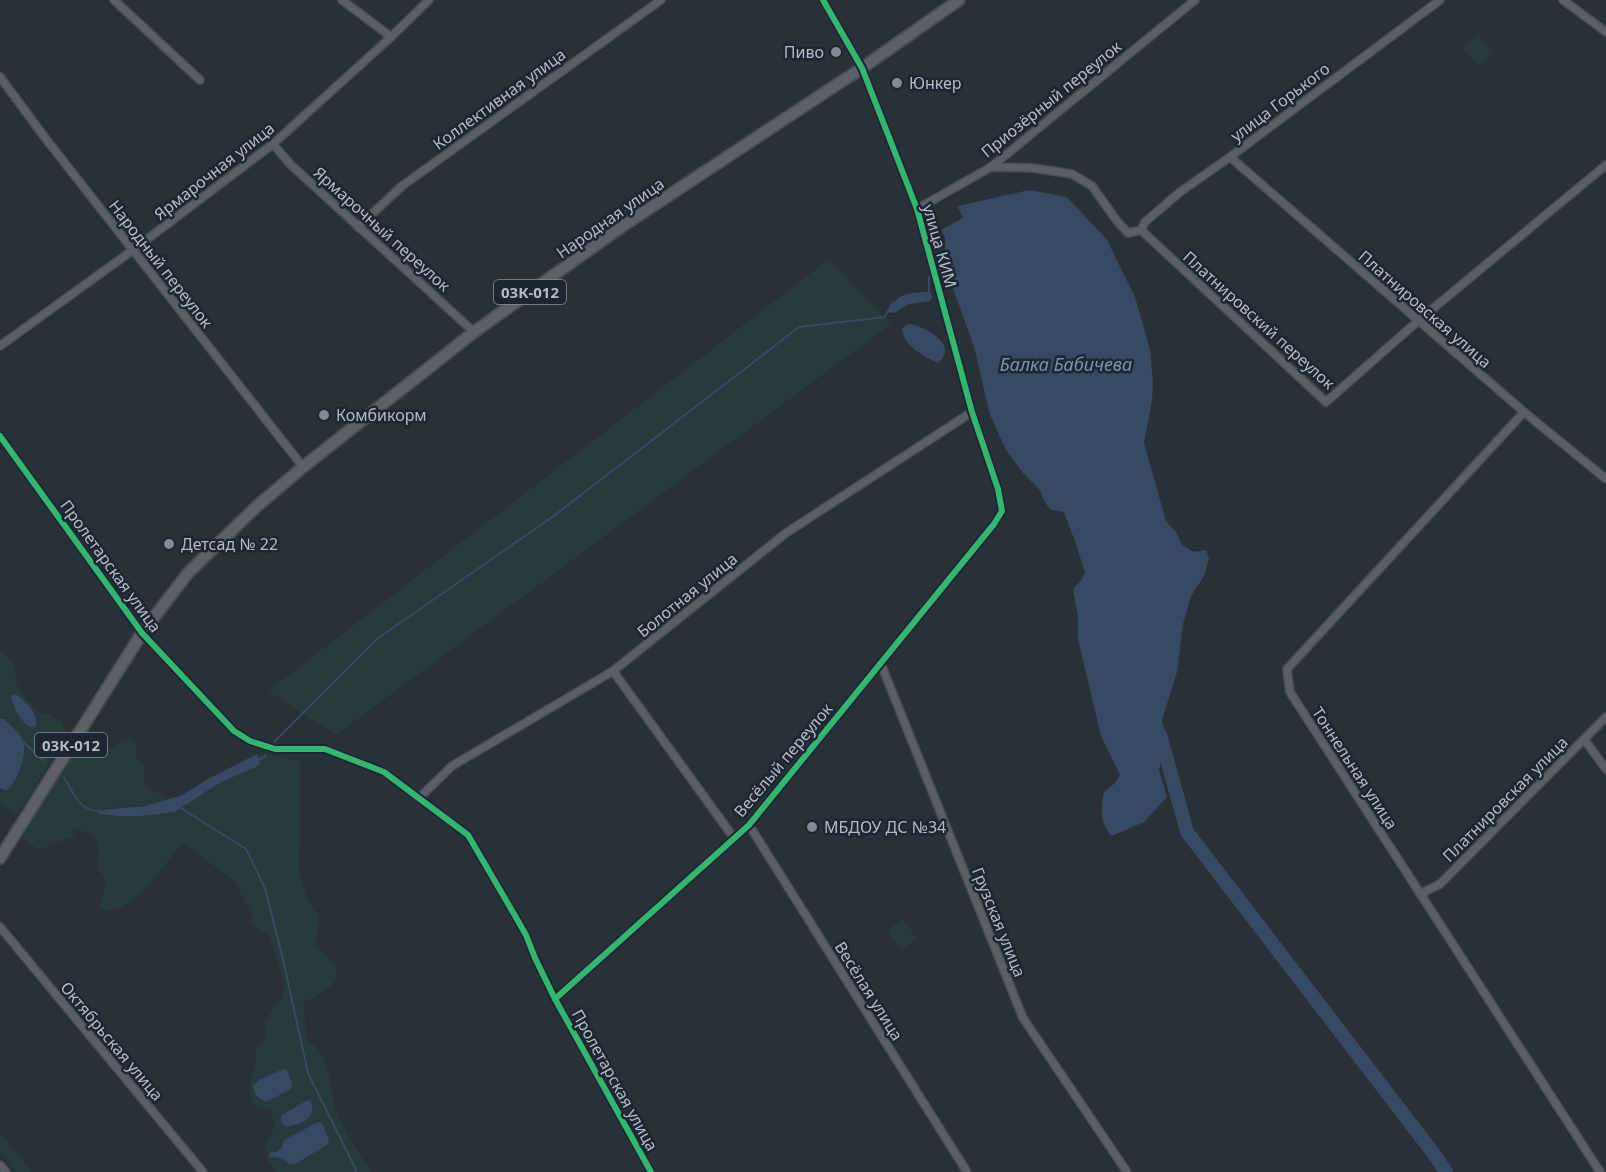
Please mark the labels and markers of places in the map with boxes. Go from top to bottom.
place label: Пиво [784,41,824,63]
marker: Пиво [829,45,843,59]
place label: Юнкер [909,72,962,94]
marker: Юнкер [890,76,904,90]
place label: Комбикорм [336,404,427,426]
marker: Комбикорм [317,408,331,422]
place label: Детсад № 22 [181,533,278,555]
marker: Детсад № 22 [162,537,176,551]
place label: МБДОУ ДС №34 [824,816,946,838]
marker: МБДОУ ДС №34 [805,820,819,834]

